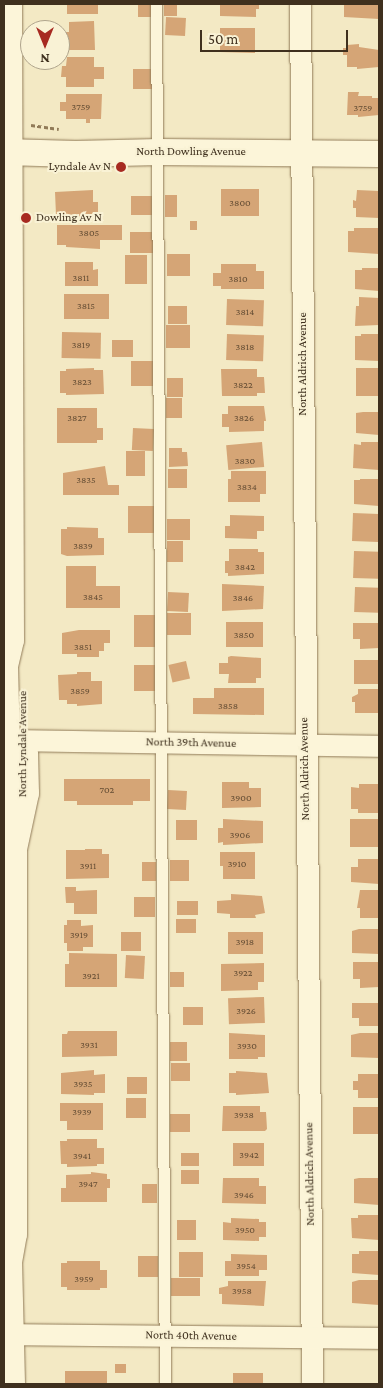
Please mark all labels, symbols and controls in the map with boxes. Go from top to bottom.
north arrow [20,20,70,70]
scale bar [203,20,350,52]
text: 50 m [208,31,238,47]
text: N [40,51,50,67]
house number: 3759 [72,101,90,113]
house number: 3759 [354,102,372,114]
street label: North Dowling Avenue [136,145,246,159]
place label: Lyndale Av N [49,160,111,174]
marker: Lyndale Av N [115,161,127,173]
house number: 3800 [229,197,251,209]
place label: Dowling Av N [36,211,102,225]
marker: Dowling Av N [20,212,32,224]
house number: 3805 [79,227,99,239]
house number: 3811 [73,272,89,284]
house number: 3810 [228,273,248,285]
house number: 3815 [77,300,95,312]
house number: 3814 [236,306,254,318]
street label: North Aldrich Avenue [296,312,310,416]
house number: 3819 [72,339,90,351]
house number: 3818 [236,341,254,353]
house number: 3823 [72,376,92,388]
house number: 3822 [233,379,253,391]
house number: 3827 [67,412,87,424]
house number: 3826 [234,412,254,424]
house number: 3830 [235,455,255,467]
house number: 3835 [76,474,96,486]
house number: 3834 [237,481,257,493]
house number: 3839 [73,540,93,552]
house number: 3842 [235,561,255,573]
house number: 3845 [83,591,103,603]
house number: 3846 [233,592,253,604]
house number: 3850 [234,629,254,641]
house number: 3851 [74,641,92,653]
house number: 3859 [70,685,90,697]
street label: North Lyndale Avenue [16,691,30,797]
house number: 3858 [218,700,238,712]
street label: North Aldrich Avenue [297,717,313,821]
street label: North 39th Avenue [146,735,236,751]
house number: 702 [100,784,114,796]
house number: 3900 [230,792,252,804]
house number: 3906 [230,829,250,841]
house number: 3910 [228,858,246,870]
house number: 3911 [80,860,96,872]
house number: 3919 [70,929,88,941]
house number: 3918 [236,936,254,948]
house number: 3922 [233,967,253,979]
house number: 3921 [82,970,100,982]
house number: 3926 [236,1005,256,1017]
house number: 3931 [80,1039,98,1051]
house number: 3930 [237,1040,257,1052]
house number: 3935 [73,1078,93,1090]
house number: 3939 [72,1106,92,1118]
house number: 3938 [234,1109,254,1121]
street label: North Aldrich Avenue [302,1122,318,1226]
house number: 3942 [239,1149,259,1161]
house number: 3941 [73,1150,91,1162]
house number: 3947 [78,1178,98,1190]
house number: 3946 [234,1189,254,1201]
house number: 3950 [235,1224,255,1236]
house number: 3954 [236,1260,256,1272]
house number: 3959 [74,1273,94,1285]
house number: 3958 [232,1285,252,1297]
street label: North 40th Avenue [145,1328,237,1344]

